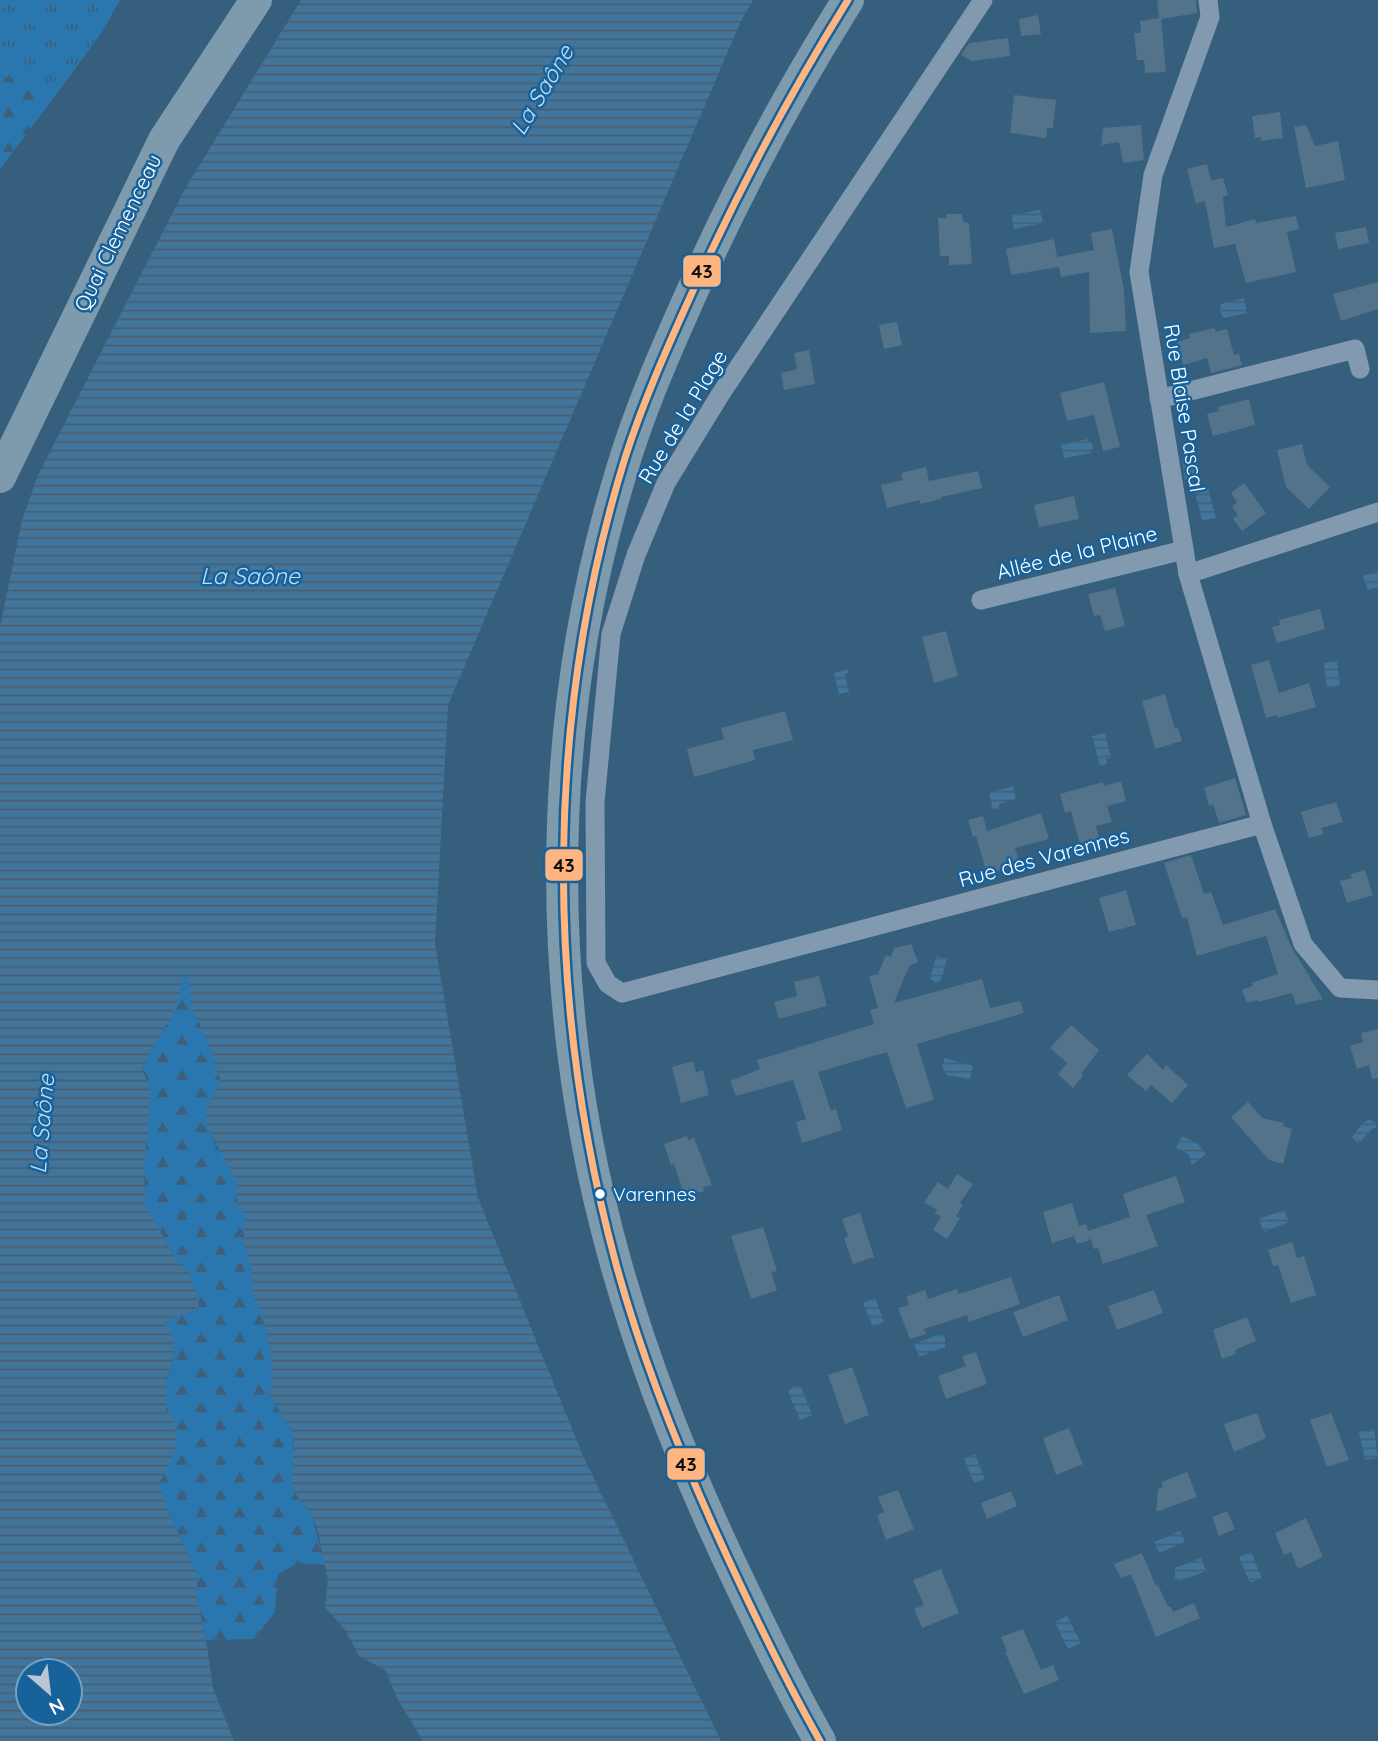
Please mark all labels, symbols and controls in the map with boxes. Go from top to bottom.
water label: La Saône [504,39,580,140]
street label: Quai Clemenceau [68,150,166,315]
line badge: 43 [682,254,722,288]
text: 43 [691,259,713,283]
street label: Rue Blaise Pascal [1159,322,1211,494]
street label: Rue de la Plage [632,345,732,488]
street label: Allée de la Plaine [994,519,1160,585]
water label: La Saône [200,561,301,590]
street label: Rue des Varennes [956,822,1132,892]
line badge: 43 [544,848,584,882]
text: 43 [553,853,575,877]
water label: La Saône [23,1072,60,1175]
place label: Varennes [613,1182,696,1206]
marker: Varennes [593,1187,607,1201]
line badge: 43 [666,1447,706,1481]
text: 43 [675,1452,697,1476]
north arrow [14,1657,84,1727]
text: N [45,1693,69,1721]

